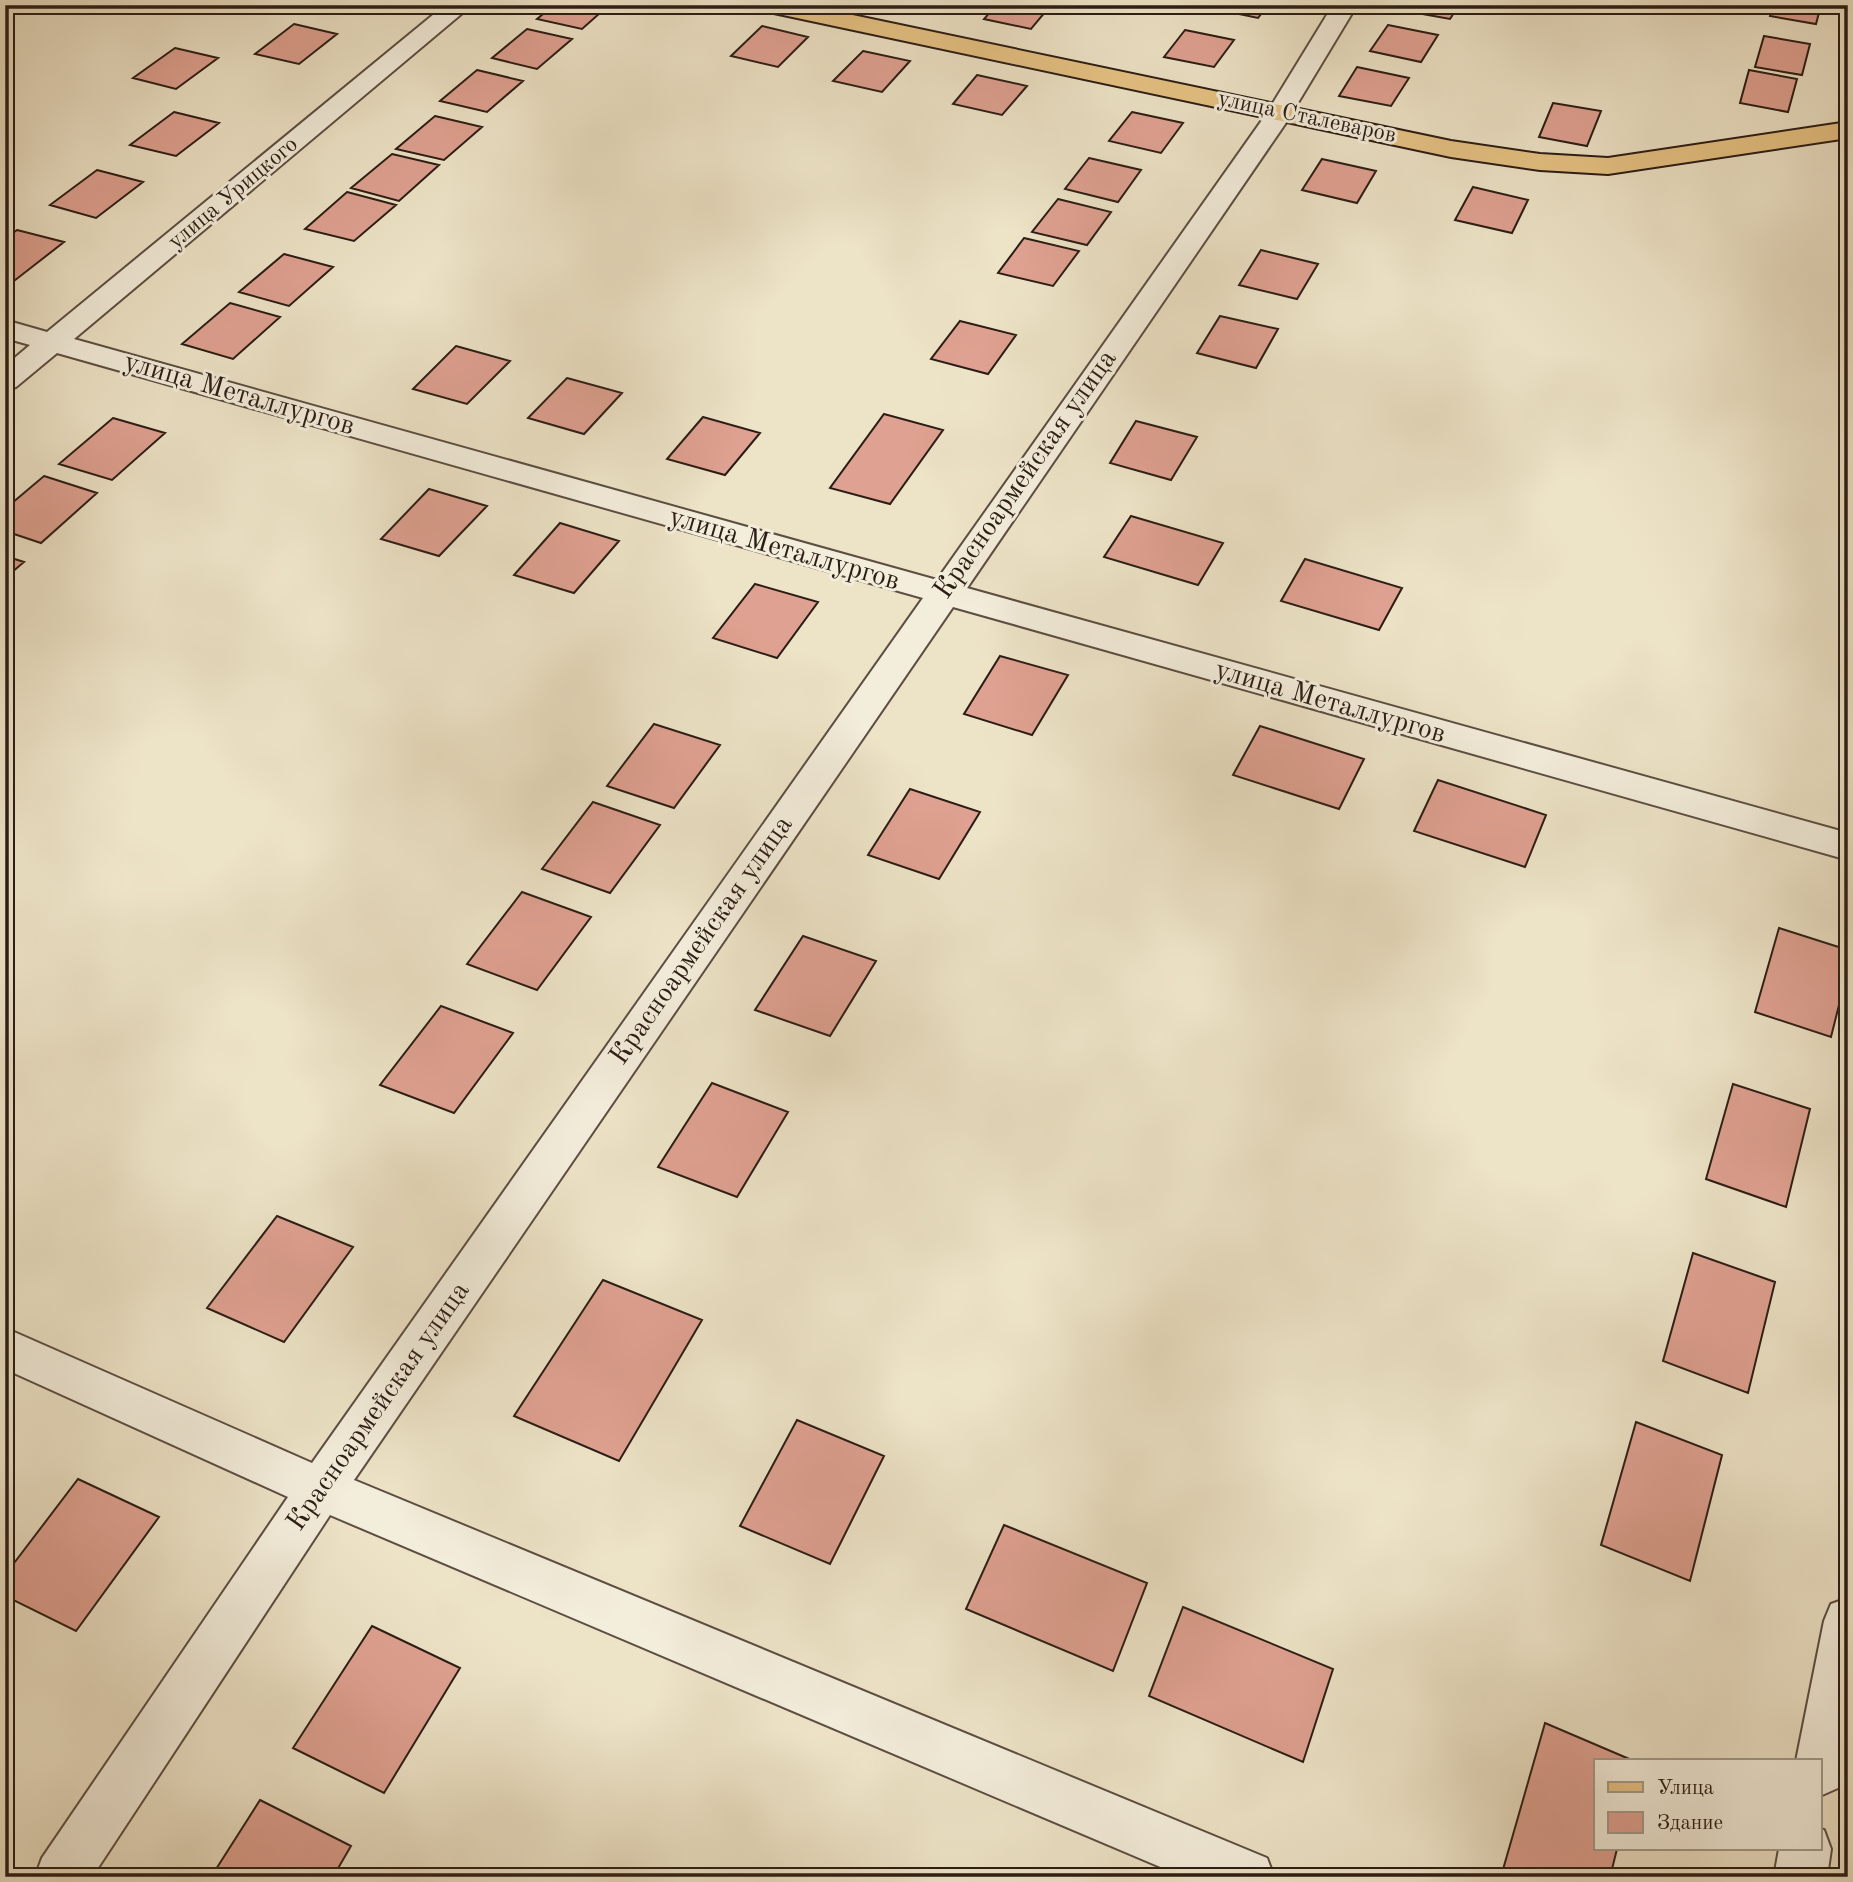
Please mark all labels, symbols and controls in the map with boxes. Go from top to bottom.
street label: улица Сталеваров [1216,87,1398,147]
street label: улица Урицкого [164,132,302,254]
street label: Красноармейская улица [929,345,1123,605]
street label: улица Металлургов [121,349,357,441]
street label: улица Металлургов [666,504,902,596]
street label: улица Металлургов [1212,657,1448,749]
street label: Красноармейская улица [605,811,799,1071]
street label: Красноармейская улица [282,1277,476,1537]
legend [1594,1759,1822,1850]
text: Улица [1657,1778,1714,1799]
text: Здание [1657,1813,1723,1834]

